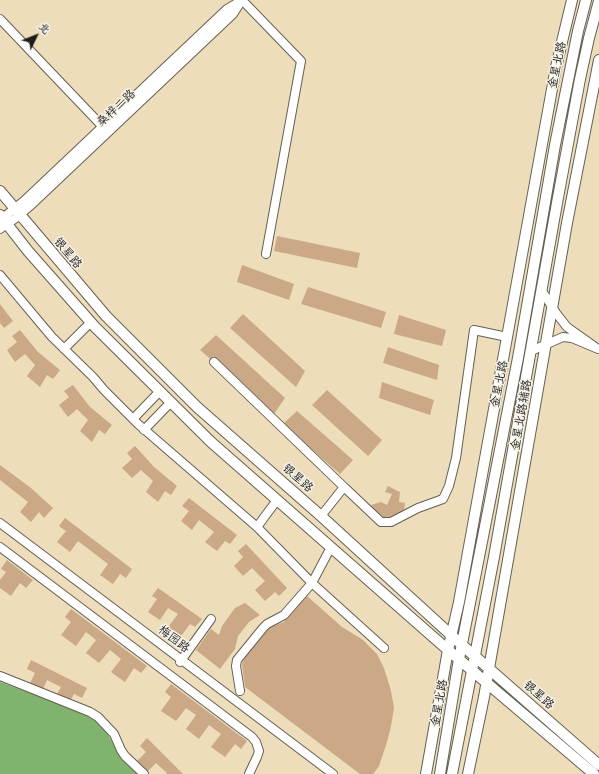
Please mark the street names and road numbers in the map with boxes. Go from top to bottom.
street label: 金星北路 [545,40,569,90]
street label: 桑梓二路 [94,86,138,130]
street label: 银星路 [51,235,85,271]
street label: 金星北路 [487,359,511,409]
street label: 金星北路辅路 [508,378,534,452]
street label: 银星路 [280,461,316,495]
street label: 梅园路 [155,622,193,656]
street label: 金星北路 [428,678,450,728]
street label: 银星路 [521,678,557,712]

